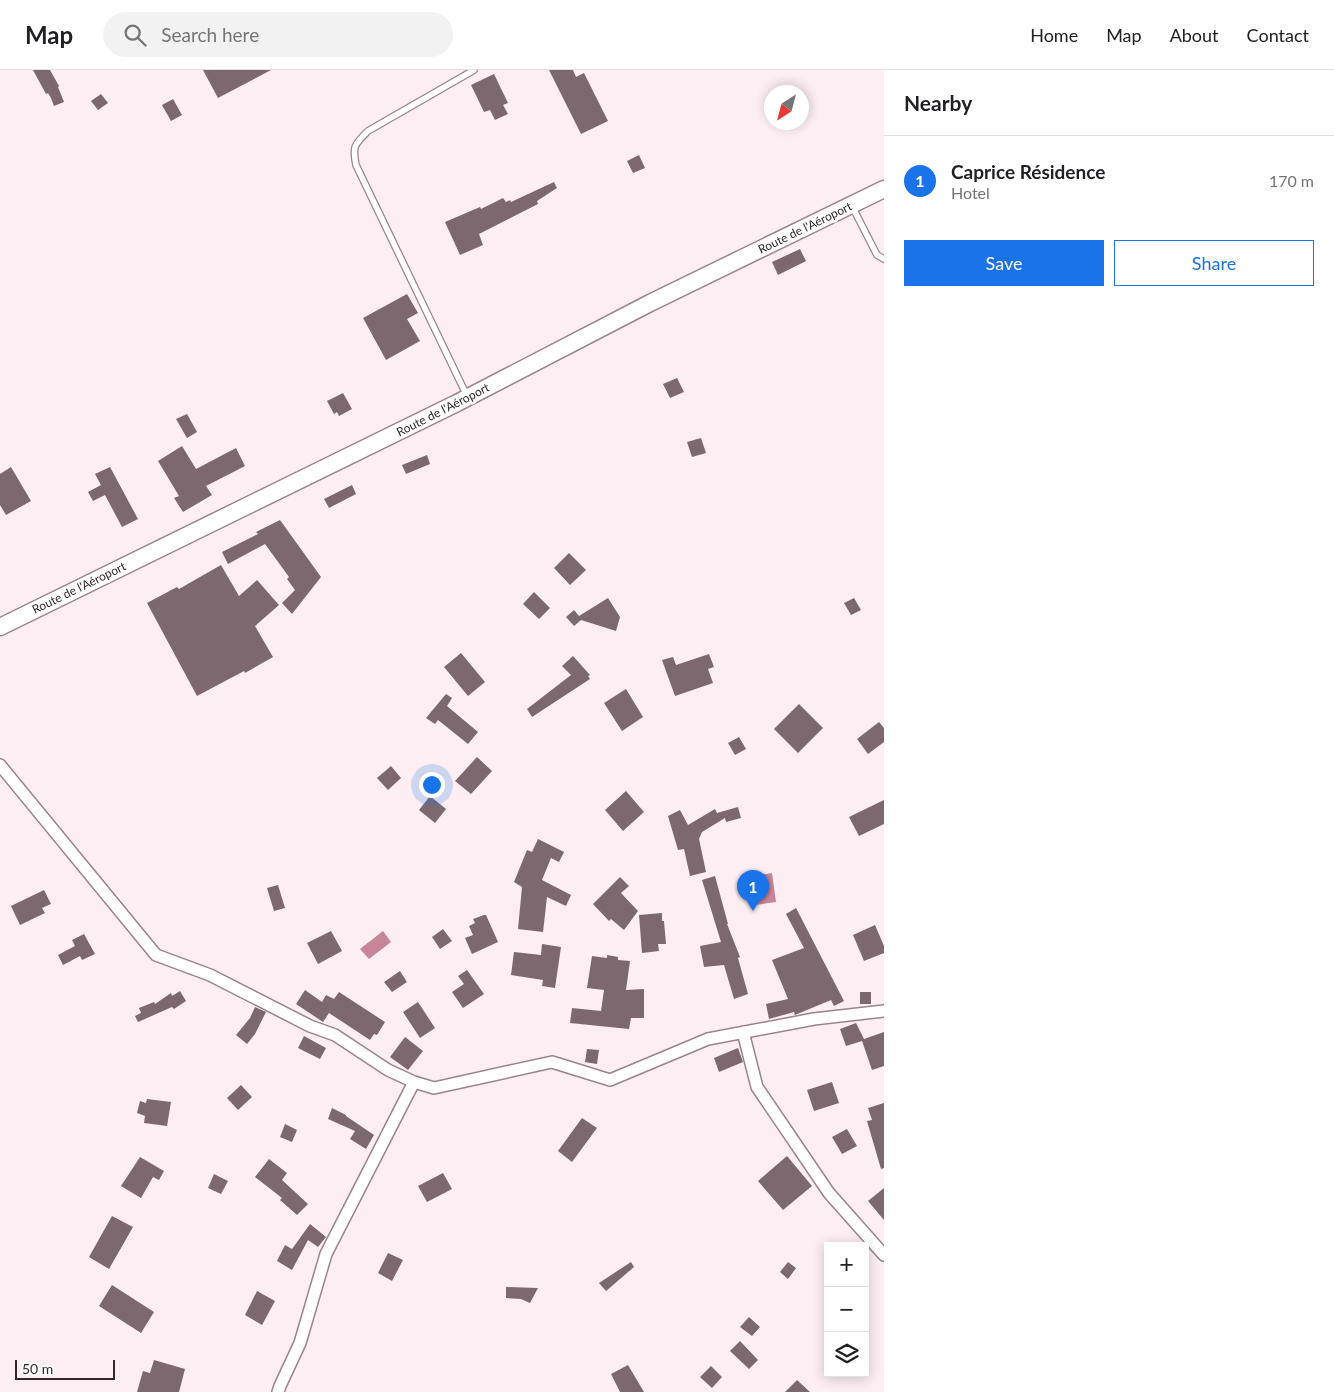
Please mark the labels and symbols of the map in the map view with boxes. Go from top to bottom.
north arrow [764,85,809,130]
street label: Route de l'Aéroport [755,198,855,257]
street label: Route de l'Aéroport [394,379,492,439]
street label: Route de l'Aéroport [29,558,129,617]
your location [419,772,445,798]
pin: 1 [737,870,769,911]
scale bar [15,1357,115,1380]

